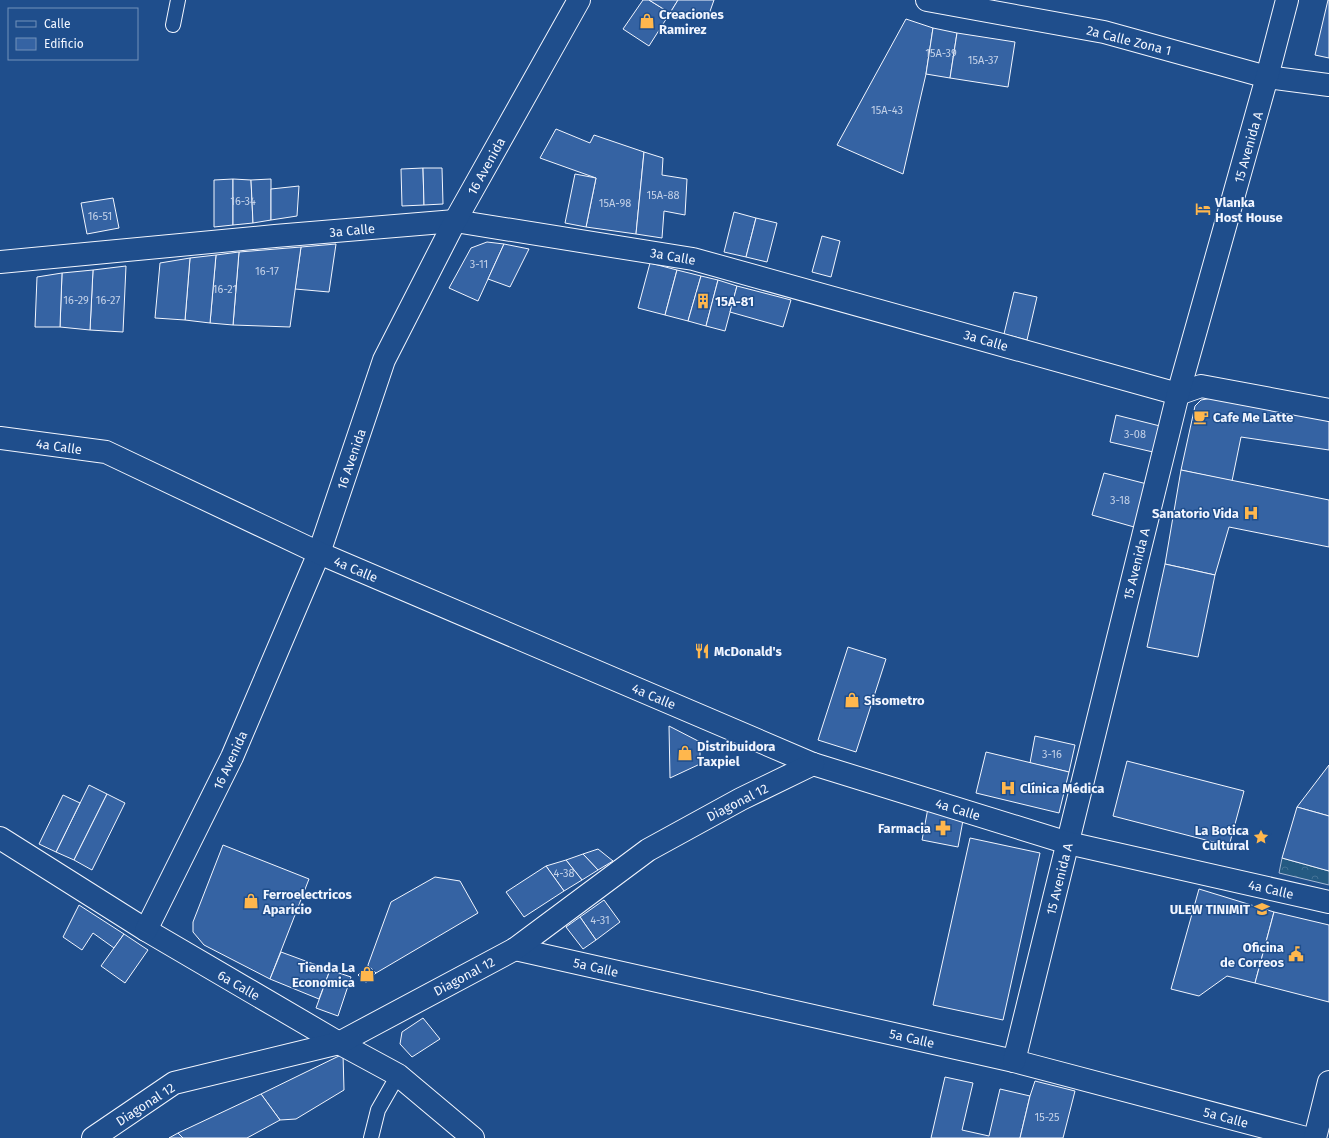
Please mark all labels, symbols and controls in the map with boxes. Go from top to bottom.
place label: Creaciones Ramirez [659,7,724,37]
legend [8,8,138,60]
shop icon: Creaciones Ramirez [638,12,656,30]
text: Calle [44,17,71,31]
street label: 2a Calle Zona 1 [1085,23,1173,58]
text: Edificio [44,37,84,51]
house number: 15A-39 [925,47,957,60]
house number: 15A-37 [968,54,998,67]
house number: 15A-43 [871,104,903,117]
street label: 15 Avenida A [1231,109,1266,185]
street label: 16 Avenida [465,135,508,197]
house number: 15A-88 [646,189,680,202]
house number: 16-34 [230,195,256,208]
place label: Vlanka Host House [1214,195,1283,225]
house number: 15A-98 [599,197,631,210]
hotel icon: Vlanka Host House [1194,200,1212,218]
house number: 16-51 [88,210,112,223]
street label: 3a Calle [329,221,375,240]
street label: 3a Calle [649,245,697,268]
house number: 3-11 [470,258,488,271]
house number: 16-17 [255,265,279,278]
house number: 16-21 [213,283,237,296]
building icon: 15A-81 [694,292,712,310]
house number: 16-29 [63,294,89,307]
house number: 16-27 [96,294,120,307]
place label: 15A-81 [715,294,754,309]
street label: 3a Calle [962,327,1010,354]
cafe icon: Cafe Me Latte [1192,408,1210,426]
place label: Cafe Me Latte [1213,410,1293,425]
street label: 16 Avenida [334,427,369,491]
house number: 3-08 [1124,428,1146,441]
street label: 4a Calle [35,436,83,457]
house number: 3-18 [1110,494,1130,507]
hospital icon: Sanatorio Vida [1242,504,1260,522]
place label: Sanatorio Vida [1152,506,1239,521]
street label: 15 Avenida A [1120,526,1153,602]
street label: 4a Calle [332,554,380,585]
restaurant icon: McDonald's [693,642,711,660]
place label: McDonald's [714,644,783,659]
street label: 4a Calle [630,681,678,712]
shop icon: Sisometro [843,691,861,709]
place label: Sisometro [864,693,925,708]
street label: 16 Avenida [210,728,251,792]
place label: Distribuidora Taxpiel [697,739,775,769]
shop icon: Distribuidora Taxpiel [676,744,694,762]
house number: 3-16 [1042,748,1062,761]
hospital icon: Clínica Médica [999,779,1017,797]
street label: Diagonal 12 [704,781,770,824]
place label: Clínica Médica [1020,781,1104,796]
street label: 4a Calle [934,796,982,823]
pharmacy icon: Farmacia [934,819,952,837]
place label: Farmacia [878,821,931,836]
place label: La Botica Cultural [1195,823,1249,853]
place icon: La Botica Cultural [1252,828,1270,846]
street label: 15 Avenida A [1043,841,1076,917]
house number: 4-38 [553,867,575,880]
street label: 4a Calle [1247,877,1295,902]
place label: Ferroelectricos Aparicio [262,887,353,917]
shop icon: Ferroelectricos Aparicio [242,892,260,910]
school or university icon: ULEW TINIMIT [1253,900,1271,918]
place label: ULEW TINIMIT [1170,902,1250,917]
house number: 4-31 [590,914,610,927]
place label: Oficina de Correos [1220,940,1285,970]
public building icon: Oficina de Correos [1287,945,1305,963]
street label: Diagonal 12 [431,954,497,999]
street label: 5a Calle [572,955,620,980]
place label: Tienda La Economica [292,960,355,990]
shop icon: Tienda La Economica [358,965,376,983]
street label: 6a Calle [215,967,262,1003]
street label: 5a Calle [888,1026,936,1051]
street label: Diagonal 12 [113,1080,177,1129]
street label: 5a Calle [1202,1104,1250,1131]
house number: 15-25 [1035,1111,1060,1124]

